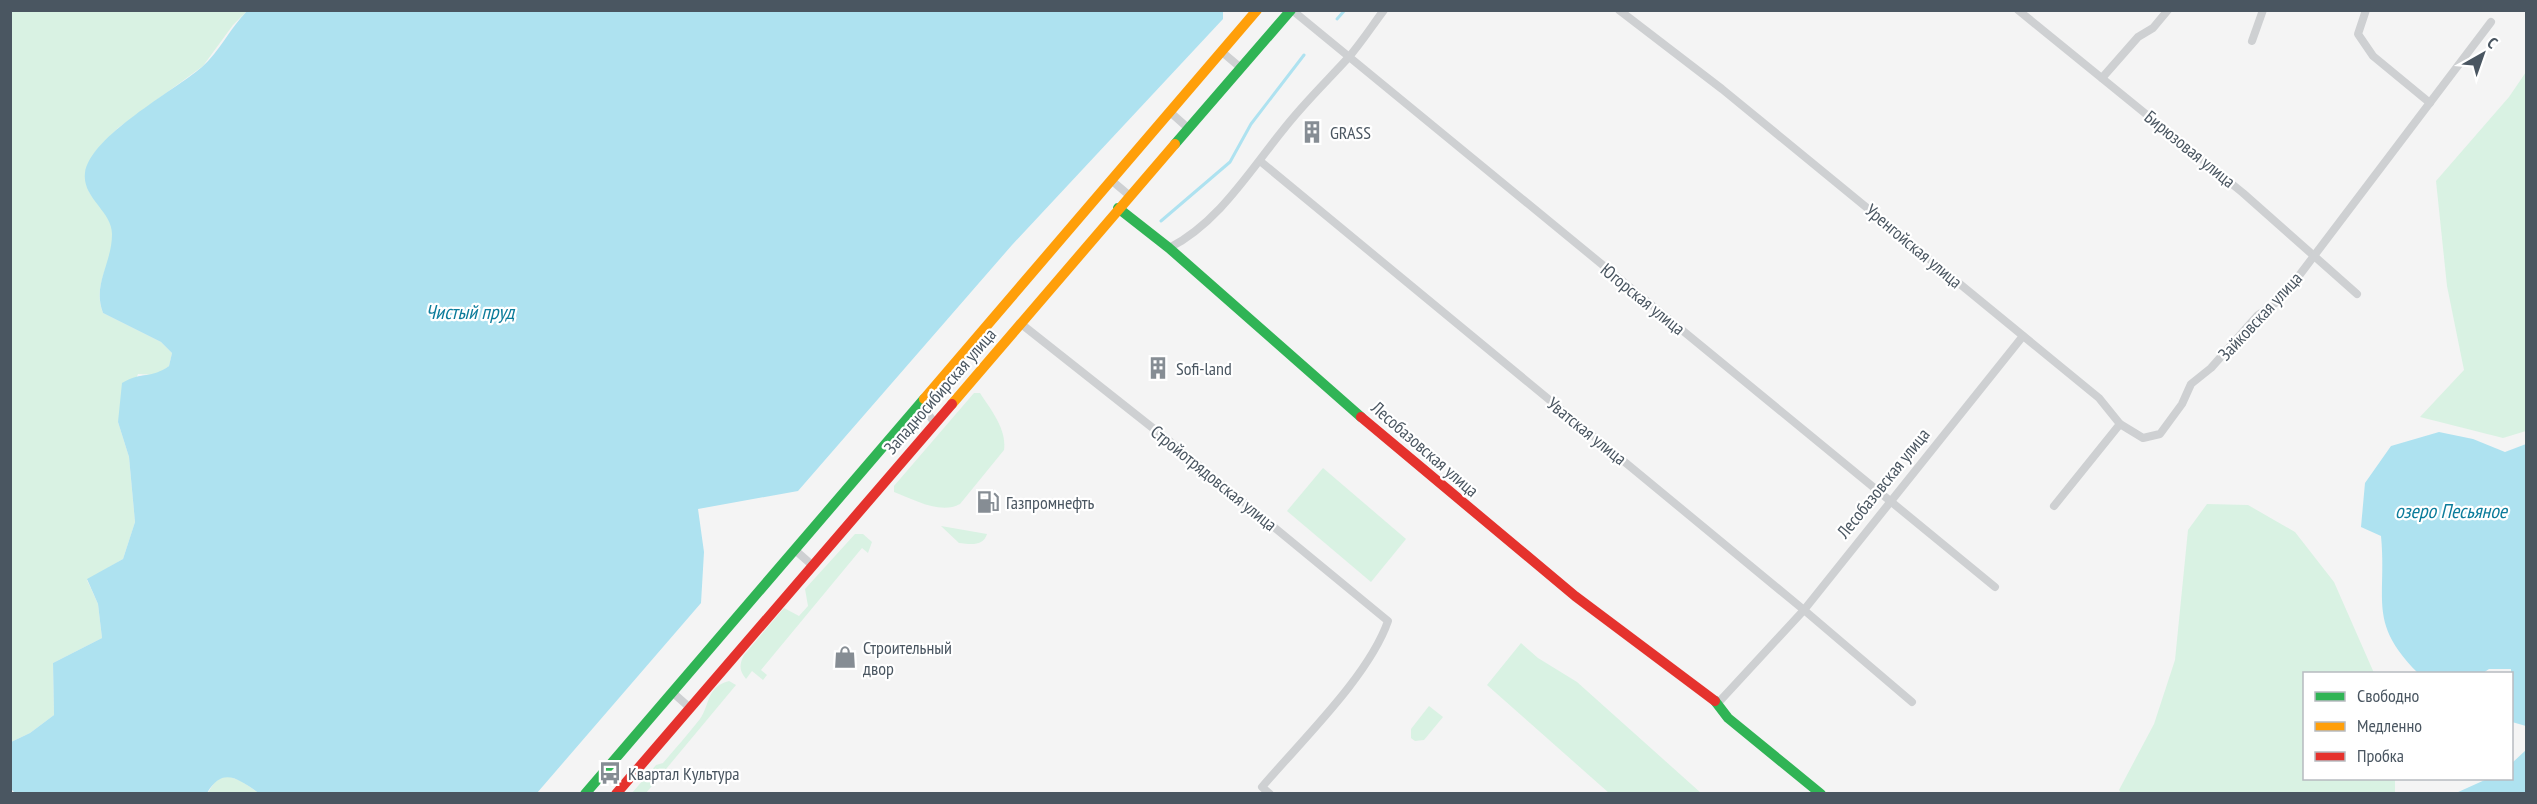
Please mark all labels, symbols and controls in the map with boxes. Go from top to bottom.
north arrow [2453,24,2513,84]
text: С [2483,32,2502,53]
street label: Бирюзовая улица [2140,105,2240,193]
building icon: GRASS [1299,119,1325,145]
place label: GRASS [1330,121,1371,144]
street label: Уренгойская улица [1861,199,1967,293]
street label: Югорская улица [1596,258,1690,340]
street label: Зайковская улица [2213,267,2307,365]
water label: Чистый пруд [426,299,516,325]
street label: Западносибирская улица [879,323,1001,459]
building icon: Sofi-land [1145,355,1171,381]
place label: Sofi-land [1176,357,1232,380]
street label: Уватская улица [1543,392,1631,470]
street label: Лесобазовская улица [1366,395,1483,502]
street label: Стройотрядовская улица [1146,420,1282,536]
street label: Лесобазовская улица [1831,423,1934,543]
fuel station icon: Газпромнефть [975,489,1001,515]
place label: Газпромнефть [1006,491,1095,514]
water label: озеро Песьяное [2395,498,2509,524]
place label: Строительный двор [863,636,952,680]
shop icon: Строительный двор [832,644,858,670]
legend [2303,672,2513,780]
text: Свободно [2357,684,2420,707]
text: Медленно [2357,714,2422,737]
text: Пробка [2357,744,2404,767]
bus stop icon: Квартал Культура [597,760,623,786]
place label: Квартал Культура [628,762,740,785]

